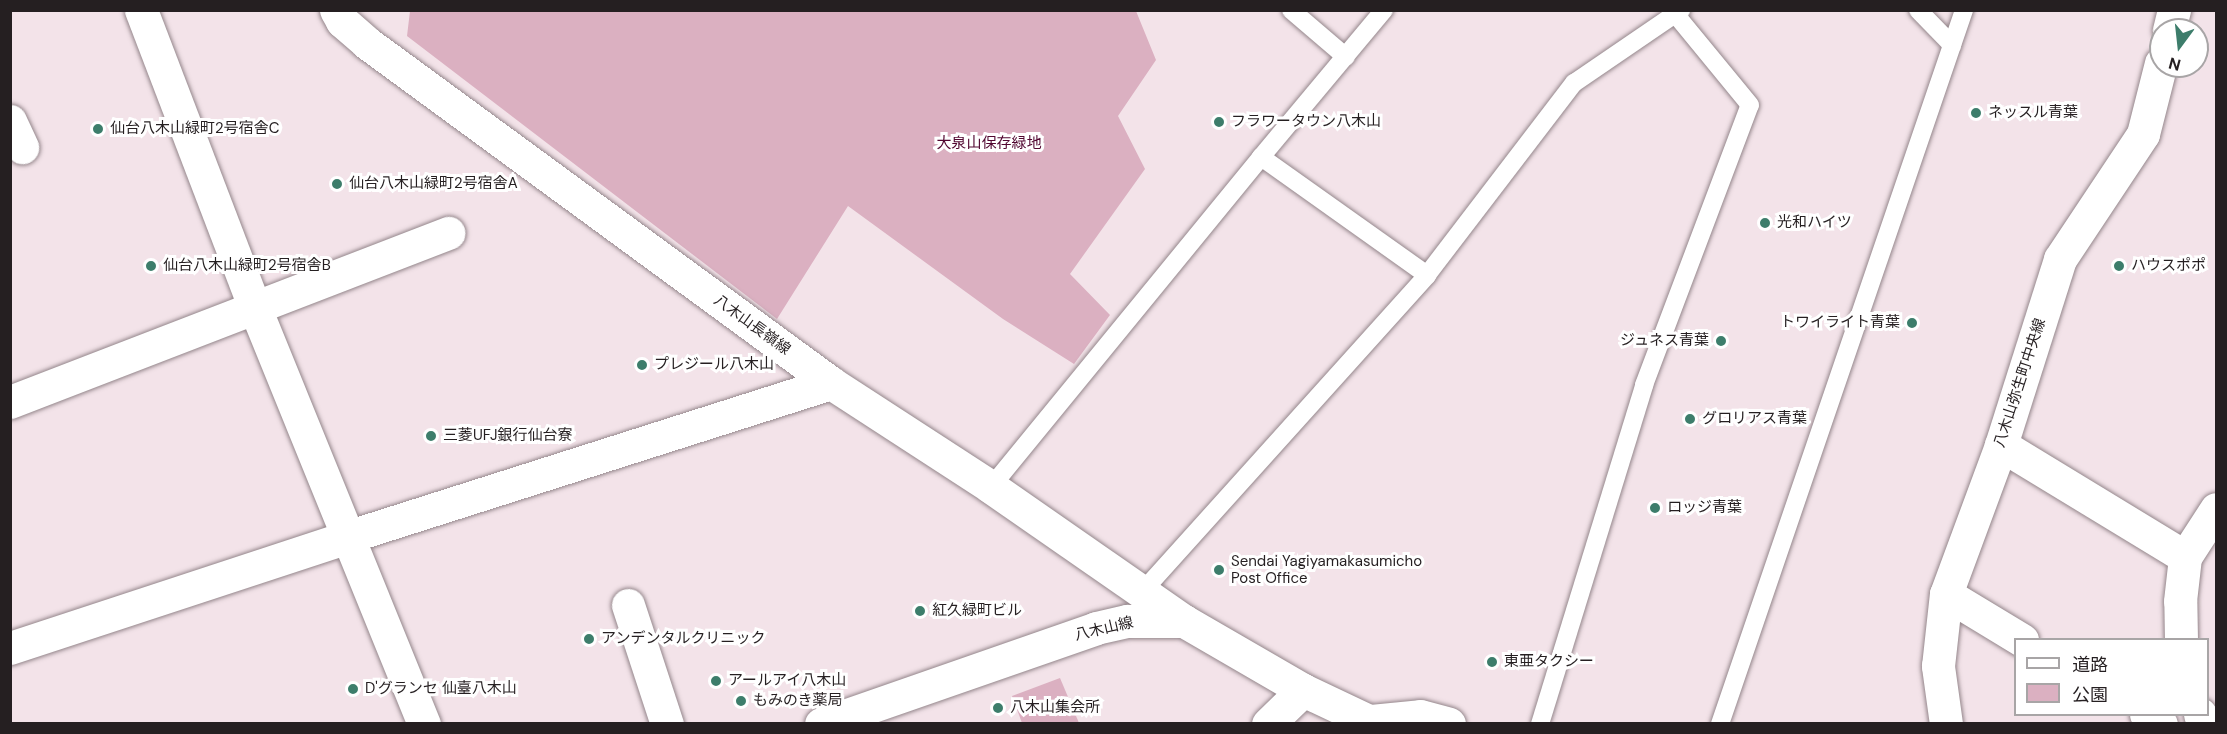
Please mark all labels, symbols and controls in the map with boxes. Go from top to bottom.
north arrow [2149,18,2209,78]
text: N [2166,52,2183,76]
place label: ネッスル青葉 [1988,104,2078,122]
marker: ネッスル青葉 [1969,106,1983,120]
place label: フラワータウン八木山 [1231,113,1381,131]
marker: フラワータウン八木山 [1212,115,1226,129]
place label: 仙台八木山緑町2号宿舎C [110,120,279,138]
marker: 仙台八木山緑町2号宿舎C [91,122,105,136]
park label: 大泉山保存緑地 [937,135,1041,153]
place label: 仙台八木山緑町2号宿舎A [349,175,518,193]
marker: 仙台八木山緑町2号宿舎A [330,177,344,191]
place label: 光和ハイツ [1777,214,1852,232]
marker: 光和ハイツ [1758,216,1772,230]
place label: 仙台八木山緑町2号宿舎B [163,257,331,275]
place label: ハウスポポ [2131,257,2206,275]
marker: 仙台八木山緑町2号宿舎B [144,259,158,273]
marker: ハウスポポ [2112,259,2126,273]
street label: 八木山長嶺線 [710,291,794,359]
place label: トワイライト青葉 [1780,314,1900,332]
marker: トワイライト青葉 [1905,316,1919,330]
street label: 八木山弥生町中央線 [1991,316,2049,450]
place label: ジュネス青葉 [1619,332,1709,350]
marker: ジュネス青葉 [1714,334,1728,348]
place label: プレジール八木山 [654,356,774,374]
marker: プレジール八木山 [635,358,649,372]
place label: グロリアス青葉 [1702,410,1807,428]
marker: グロリアス青葉 [1683,412,1697,426]
place label: 三菱UFJ銀行仙台寮 [443,427,573,445]
marker: 三菱UFJ銀行仙台寮 [424,429,438,443]
place label: ロッジ青葉 [1667,499,1742,517]
marker: ロッジ青葉 [1648,501,1662,515]
place label: Sendai Yagiyamakasumicho Post Office [1231,552,1422,587]
marker: Sendai Yagiyamakasumicho Post Office [1212,563,1226,577]
place label: 紅久緑町ビル [932,602,1022,620]
marker: 紅久緑町ビル [913,604,927,618]
street label: 八木山線 [1073,613,1135,645]
place label: アンデンタルクリニック [601,630,766,648]
marker: アンデンタルクリニック [582,632,596,646]
legend [2014,638,2209,716]
place label: 東亜タクシー [1504,653,1594,671]
text: 道路 [2072,653,2108,677]
marker: 東亜タクシー [1485,655,1499,669]
place label: アールアイ八木山 [728,672,847,690]
marker: アールアイ八木山 [709,674,723,688]
place label: D'グランセ 仙臺八木山 [365,680,517,698]
marker: D'グランセ 仙臺八木山 [346,682,360,696]
text: 公園 [2072,683,2108,707]
place label: もみのき薬局 [753,692,843,710]
marker: もみのき薬局 [734,694,748,708]
place label: 八木山集会所 [1010,699,1100,717]
marker: 八木山集会所 [991,701,1005,715]

